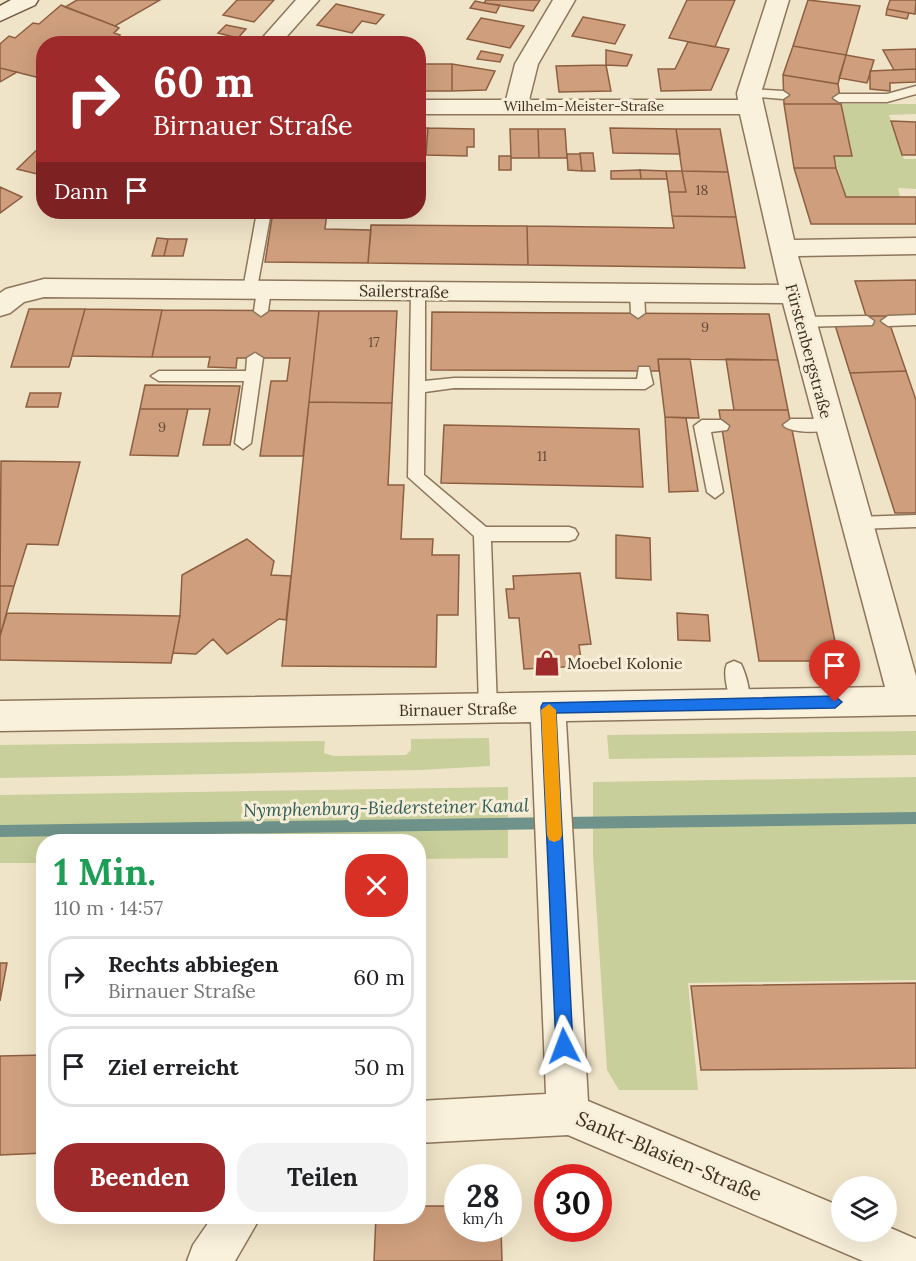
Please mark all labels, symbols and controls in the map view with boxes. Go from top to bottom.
text: 60 m [153,55,254,109]
icon: right [54,60,132,138]
street label: Wilhelm-Meister-Straße [504,97,665,115]
text: Birnauer Straße [153,108,353,142]
icon: arrive [120,174,153,207]
text: Dann [54,177,108,205]
house number: 18 [696,181,709,199]
street label: Sailerstraße [359,280,449,302]
street label: Fürstenbergstraße [781,281,837,421]
house number: 9 [701,318,709,336]
house number: 17 [368,333,380,351]
house number: 9 [158,418,166,436]
house number: 11 [537,447,547,465]
pin [809,640,860,702]
shop icon: Moebel Kolonie [532,648,562,678]
icon: arrive [818,649,851,682]
place label: Moebel Kolonie [567,653,683,673]
street label: Birnauer Straße [399,698,518,720]
water label: Nymphenburg-Biedersteiner Kanal [243,794,529,821]
text: 1 Min. [54,849,156,895]
button: close [345,854,408,917]
text: 110 m · 14:57 [54,895,163,920]
text: Rechts abbiegen [108,950,279,978]
icon: right [57,960,90,993]
text: 60 m [353,963,405,991]
text: Birnauer Straße [108,978,256,1003]
position arrow [532,1014,596,1078]
icon: arrive [57,1050,90,1083]
text: Ziel erreicht [108,1053,239,1081]
text: 50 m [354,1053,405,1081]
street label: Sankt-Blasien-Straße [573,1105,766,1206]
button: Beenden [54,1143,225,1212]
button: Teilen [237,1143,408,1212]
speed limit sign: 30 [534,1164,612,1242]
map controls [831,1176,897,1242]
button: layers [831,1176,897,1242]
text: 28 [466,1177,500,1215]
text: km/h [463,1209,503,1228]

